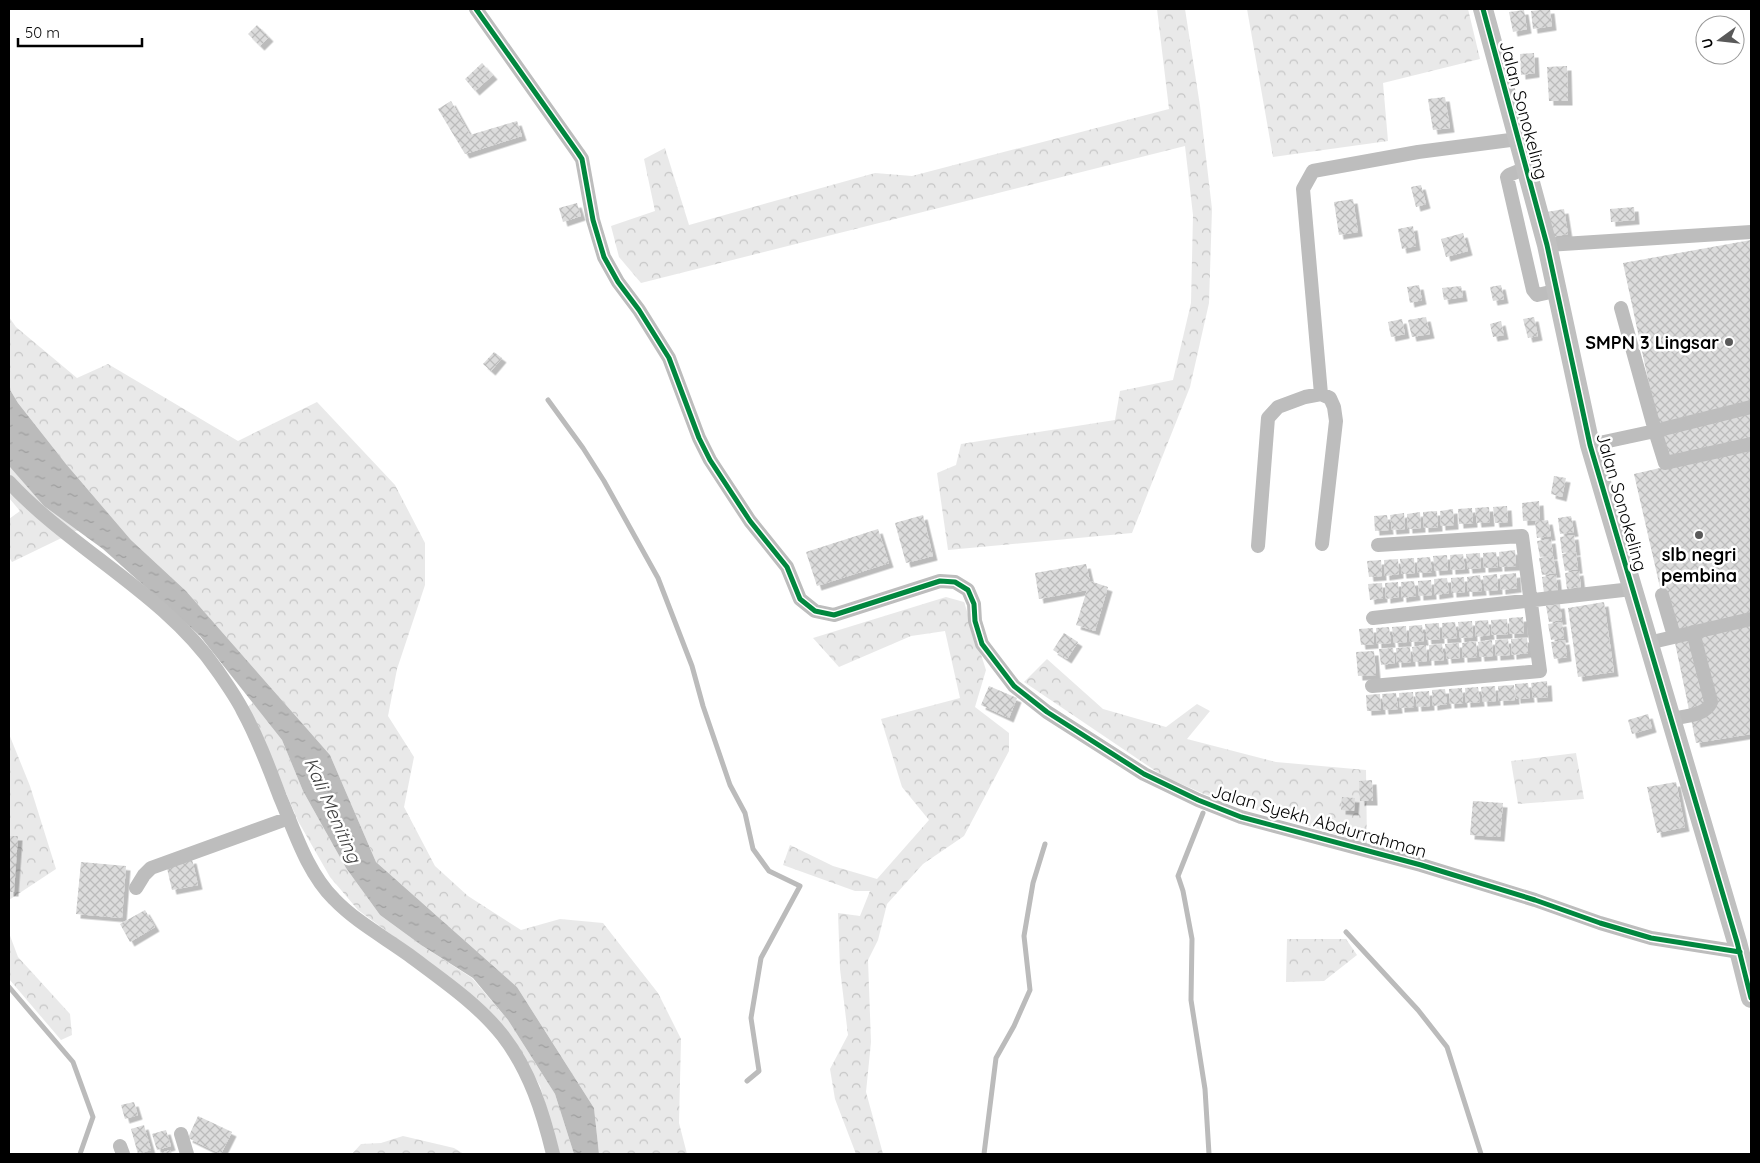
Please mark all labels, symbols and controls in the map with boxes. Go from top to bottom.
scale bar [18,15,141,47]
north arrow [1695,15,1745,65]
text: 50 m [25,23,60,42]
text: U [1697,36,1717,50]
street label: Jalan Sonokeling [1494,38,1554,182]
place label: SMPN 3 Lingsar [1585,331,1719,354]
marker: SMPN 3 Lingsar [1723,336,1735,348]
street label: Jalan Sonokeling [1591,430,1653,574]
marker: slb negri pembina [1693,529,1705,541]
place label: slb negri pembina [1661,543,1737,587]
water label: Kali Meniting [299,754,367,867]
street label: Jalan Syekh Abdurrahman [1209,779,1429,863]

